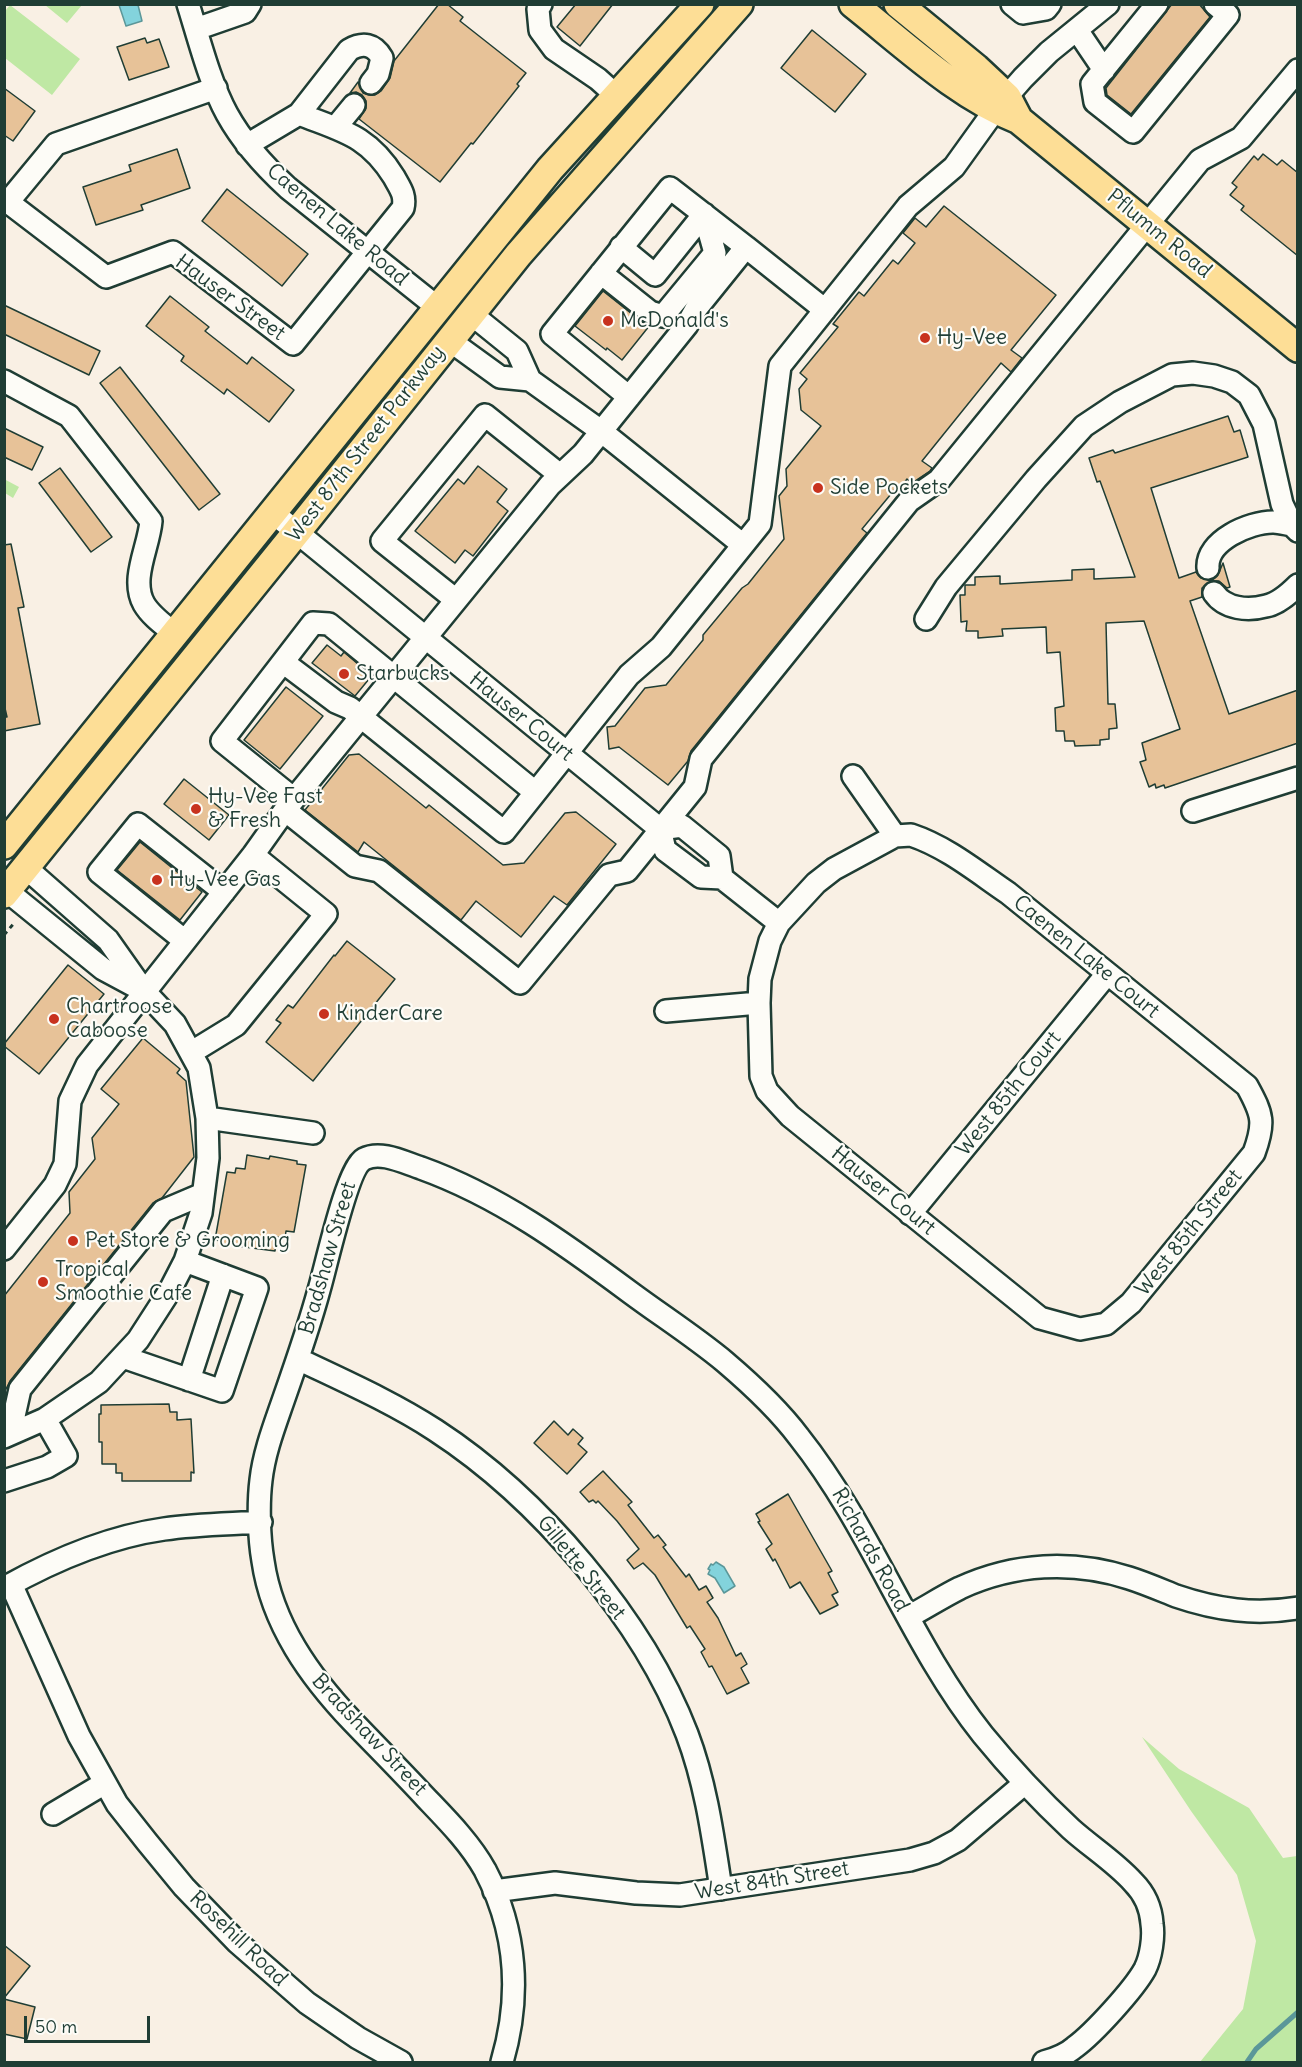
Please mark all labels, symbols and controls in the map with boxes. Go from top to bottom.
street label: Caenen Lake Road [261,159,413,291]
street label: Pflumm Road [1102,184,1216,284]
street label: Hauser Street [170,250,290,346]
place label: McDonald's [620,308,729,334]
marker: McDonald's [601,314,615,328]
place label: Hy-Vee [937,325,1007,351]
marker: Hy-Vee [918,331,932,345]
street label: West 87th Street Parkway [281,341,451,547]
place label: Side Pockets [830,475,948,501]
marker: Side Pockets [811,481,825,495]
place label: Starbucks [356,661,450,687]
marker: Starbucks [337,667,351,681]
street label: Hauser Court [464,667,578,767]
place label: Hy-Vee Fast & Fresh [208,784,323,834]
marker: Hy-Vee Fast & Fresh [189,802,203,816]
place label: Hy-Vee Gas [169,867,281,893]
marker: Hy-Vee Gas [150,873,164,887]
street label: Caenen Lake Court [1008,890,1164,1024]
place label: Chartroose Caboose [66,994,172,1044]
place label: KinderCare [336,1001,443,1027]
marker: KinderCare [317,1007,331,1021]
marker: Chartroose Caboose [47,1012,61,1026]
street label: West 85th Court [951,1027,1067,1161]
street label: Hauser Court [826,1141,940,1241]
street label: West 85th Street [1130,1165,1248,1301]
street label: Bradshaw Street [294,1179,362,1337]
place label: Pet Store & Grooming [85,1228,290,1254]
marker: Pet Store & Grooming [66,1234,80,1248]
place label: Tropical Smoothie Cafe [55,1257,192,1307]
marker: Tropical Smoothie Cafe [36,1275,50,1289]
street label: Richards Road [826,1484,914,1616]
street label: Gillette Street [531,1511,631,1625]
street label: Bradshaw Street [306,1669,432,1801]
street label: West 84th Street [693,1856,851,1906]
street label: Rosehill Road [184,1886,292,1992]
scale bar [27,2004,153,2042]
text: 50 m [35,2015,77,2038]

